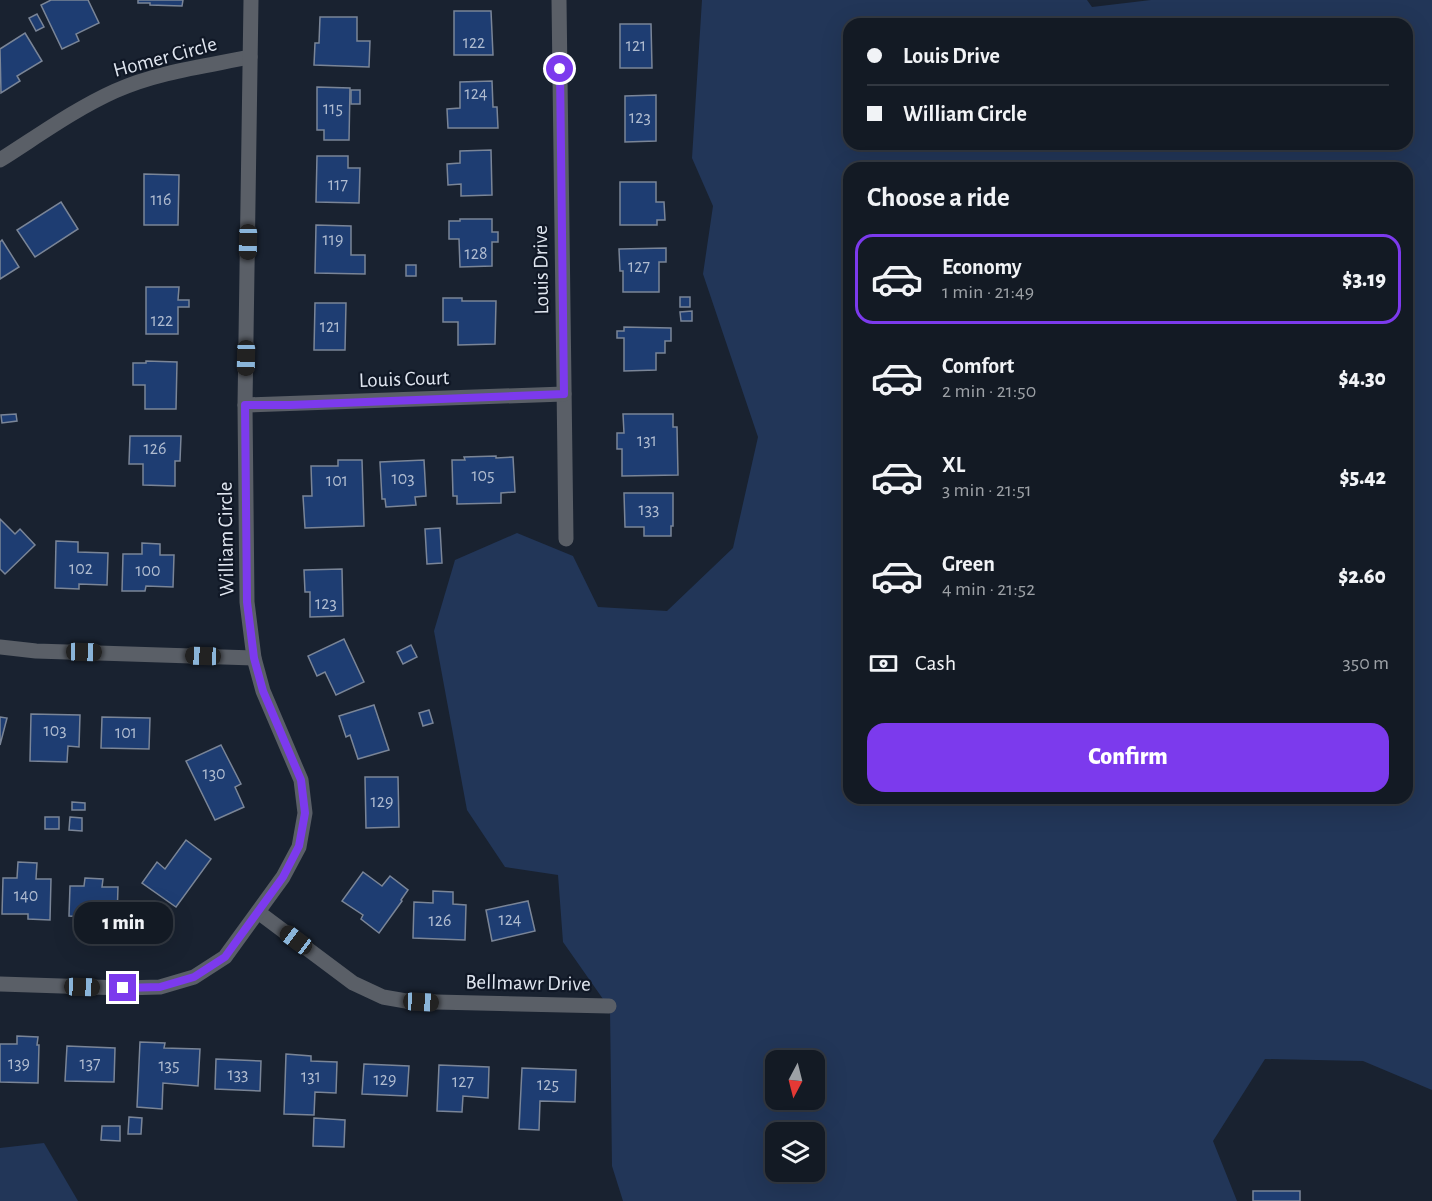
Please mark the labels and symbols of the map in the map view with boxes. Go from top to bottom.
street label: Homer Circle [111,33,219,81]
house number: 122 [463,34,485,52]
house number: 121 [626,37,646,55]
route start [546,55,573,82]
house number: 124 [464,85,488,103]
house number: 115 [323,100,343,118]
house number: 123 [629,109,651,127]
house number: 117 [328,176,348,194]
house number: 116 [151,191,171,209]
car [239,224,257,260]
street label: Louis Drive [530,225,552,315]
house number: 119 [323,231,343,249]
house number: 128 [465,245,487,263]
house number: 127 [628,258,650,276]
house number: 122 [151,312,173,330]
house number: 121 [320,318,340,336]
car [237,340,255,376]
street label: Louis Court [358,367,450,391]
house number: 131 [637,432,657,450]
house number: 126 [144,440,166,458]
house number: 105 [471,467,495,485]
house number: 103 [391,470,415,488]
house number: 101 [326,472,348,490]
street label: William Circle [215,481,237,597]
house number: 133 [638,501,660,519]
house number: 102 [69,560,93,578]
house number: 100 [135,562,161,580]
house number: 123 [315,595,337,613]
car [66,643,102,661]
car [185,646,221,666]
house number: 103 [43,722,67,740]
house number: 101 [115,724,137,742]
house number: 130 [202,765,226,783]
house number: 129 [371,793,393,811]
house number: 140 [14,887,38,905]
callout: 1 min [74,901,172,943]
house number: 124 [498,911,522,929]
house number: 126 [429,912,451,930]
car [276,922,316,958]
street label: Bellmawr Drive [465,971,591,995]
route end [109,974,136,1001]
car [64,977,100,997]
car [403,992,439,1012]
north arrow [765,1050,825,1110]
house number: 139 [8,1055,30,1073]
house number: 137 [79,1055,101,1073]
house number: 135 [158,1057,180,1075]
house number: 133 [227,1066,249,1084]
house number: 131 [301,1068,321,1086]
house number: 129 [374,1071,396,1089]
house number: 127 [452,1073,474,1091]
house number: 125 [537,1076,559,1094]

